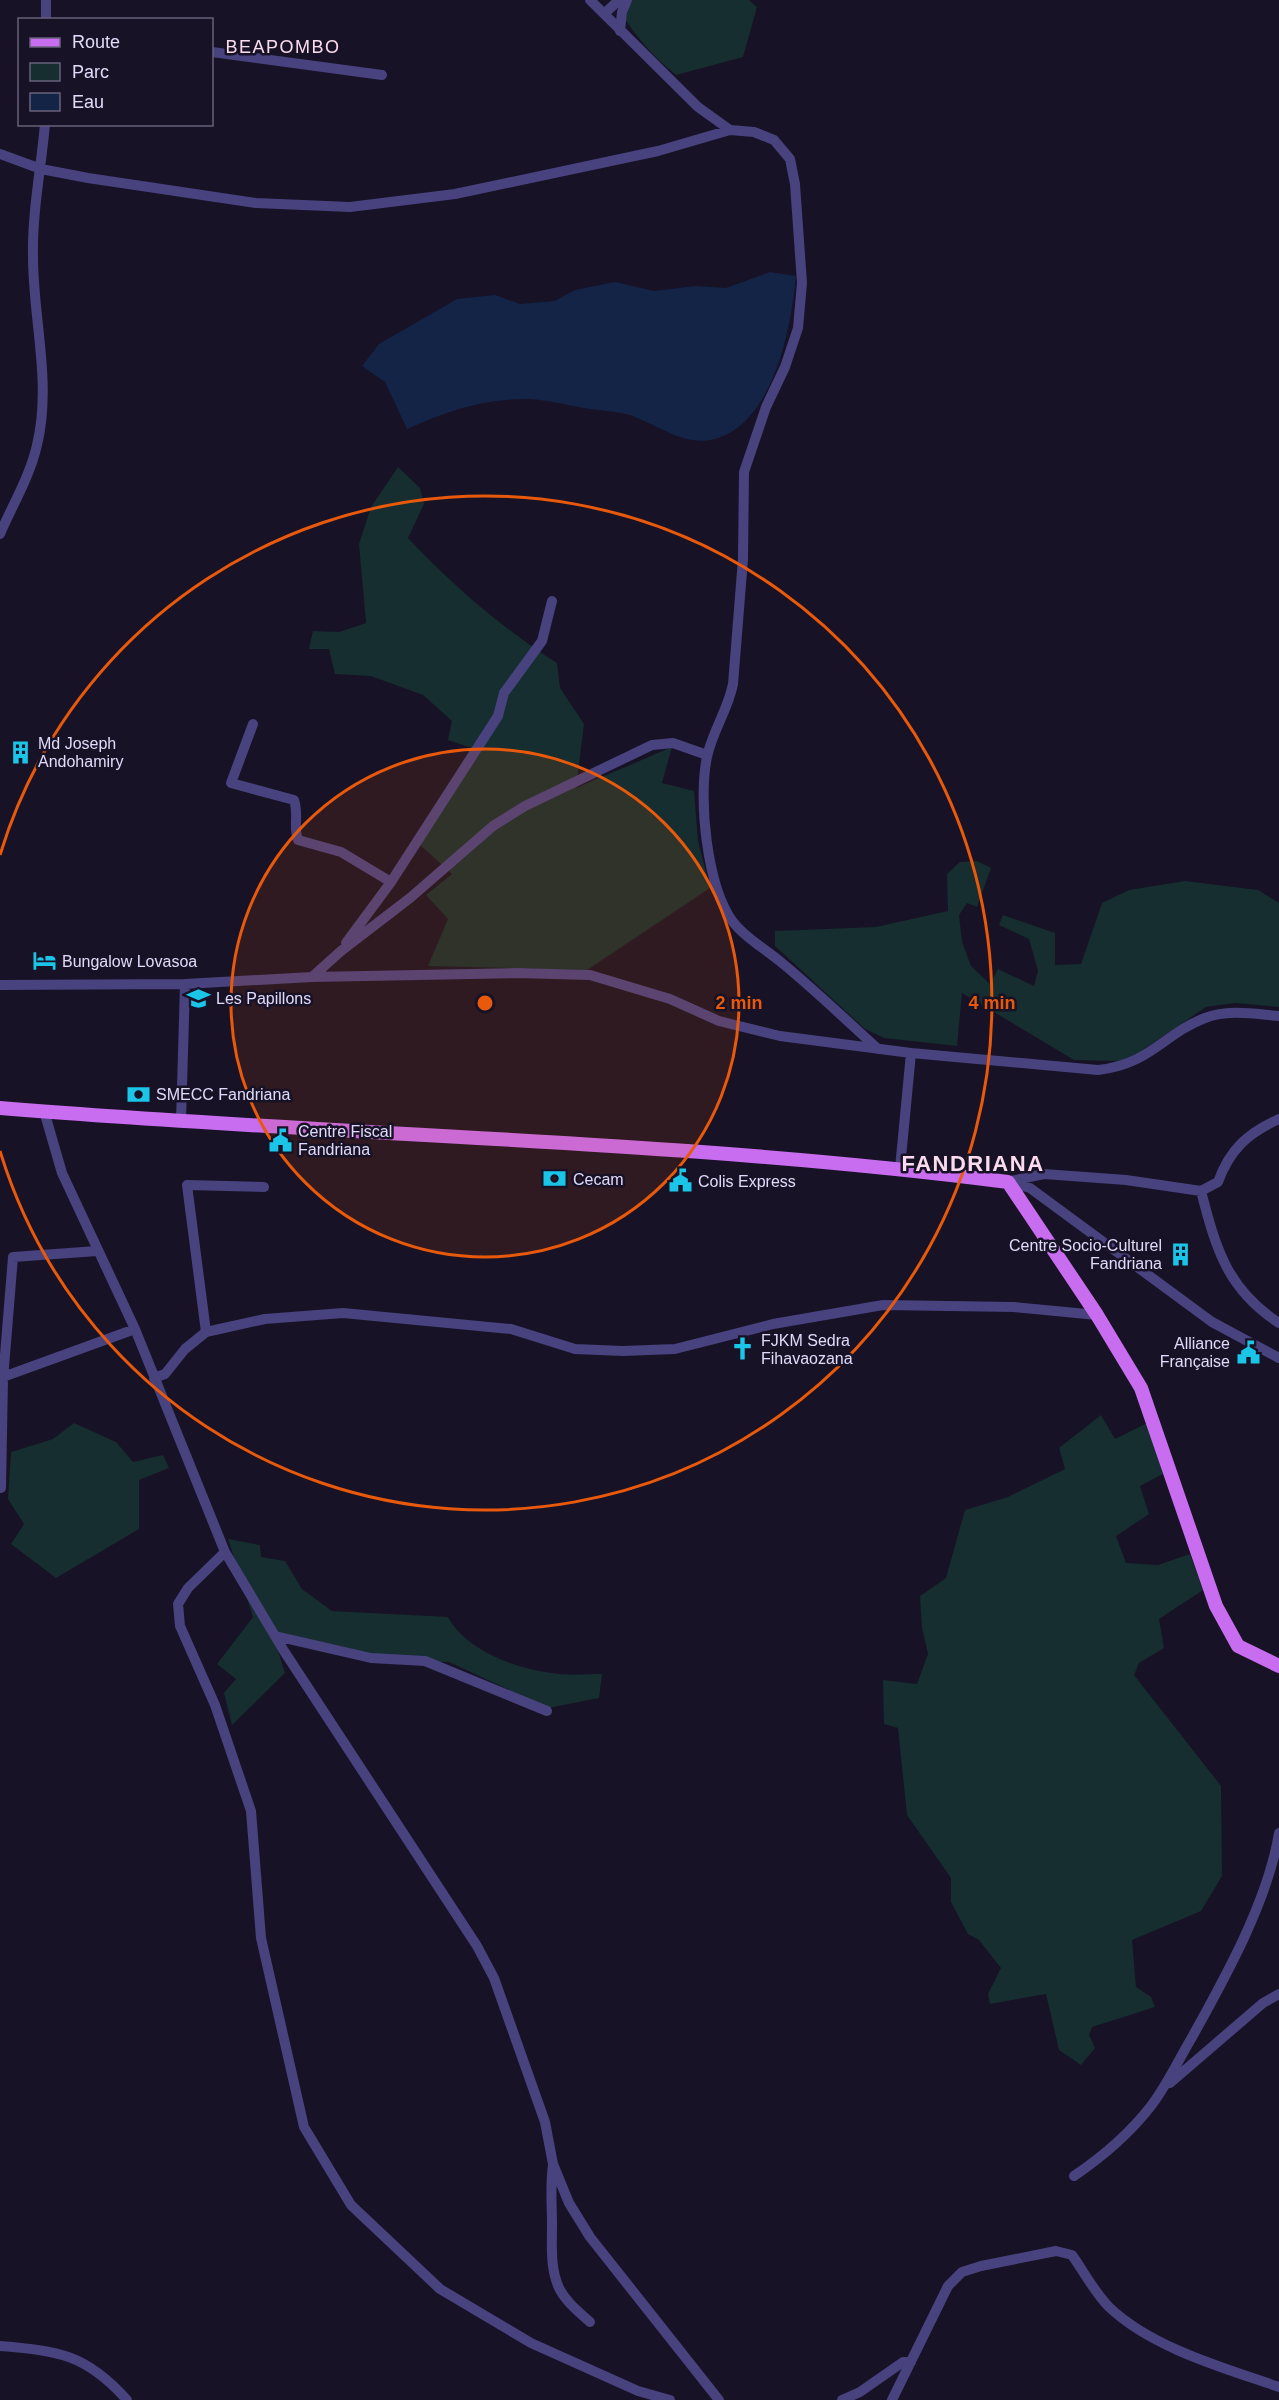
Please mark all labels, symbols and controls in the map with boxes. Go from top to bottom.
legend [18,18,213,126]
text: Route [72,32,120,52]
district label: BEAPOMBO [225,37,341,57]
text: Parc [72,62,109,82]
text: Eau [72,92,104,112]
place label: Md Joseph Andohamiry [38,735,123,770]
building icon: Md Joseph Andohamiry [7,739,33,765]
hotel icon: Bungalow Lovasoa [31,948,57,974]
place label: Bungalow Lovasoa [62,953,197,970]
school or university icon: Les Papillons [185,985,211,1011]
place label: Les Papillons [216,990,311,1007]
centre of rings [475,993,495,1013]
text: 2 min [715,993,763,1013]
text: 4 min [968,993,1016,1013]
bank icon: SMECC Fandriana [125,1081,151,1107]
place label: SMECC Fandriana [156,1086,290,1103]
place label: Centre Fiscal Fandriana [298,1123,392,1158]
public building icon: Centre Fiscal Fandriana [267,1127,293,1153]
district label: FANDRIANA [901,1151,1045,1176]
bank icon: Cecam [542,1166,568,1192]
public building icon: Colis Express [667,1168,693,1194]
place label: Cecam [573,1171,624,1188]
place label: Colis Express [698,1173,796,1190]
place label: Centre Socio-Culturel Fandriana [1009,1237,1162,1272]
building icon: Centre Socio-Culturel Fandriana [1167,1241,1193,1267]
place label: FJKM Sedra Fihavaozana [761,1332,853,1367]
place label: Alliance Française [1160,1335,1230,1370]
church icon: FJKM Sedra Fihavaozana [730,1336,756,1362]
public building icon: Alliance Française [1235,1339,1261,1365]

